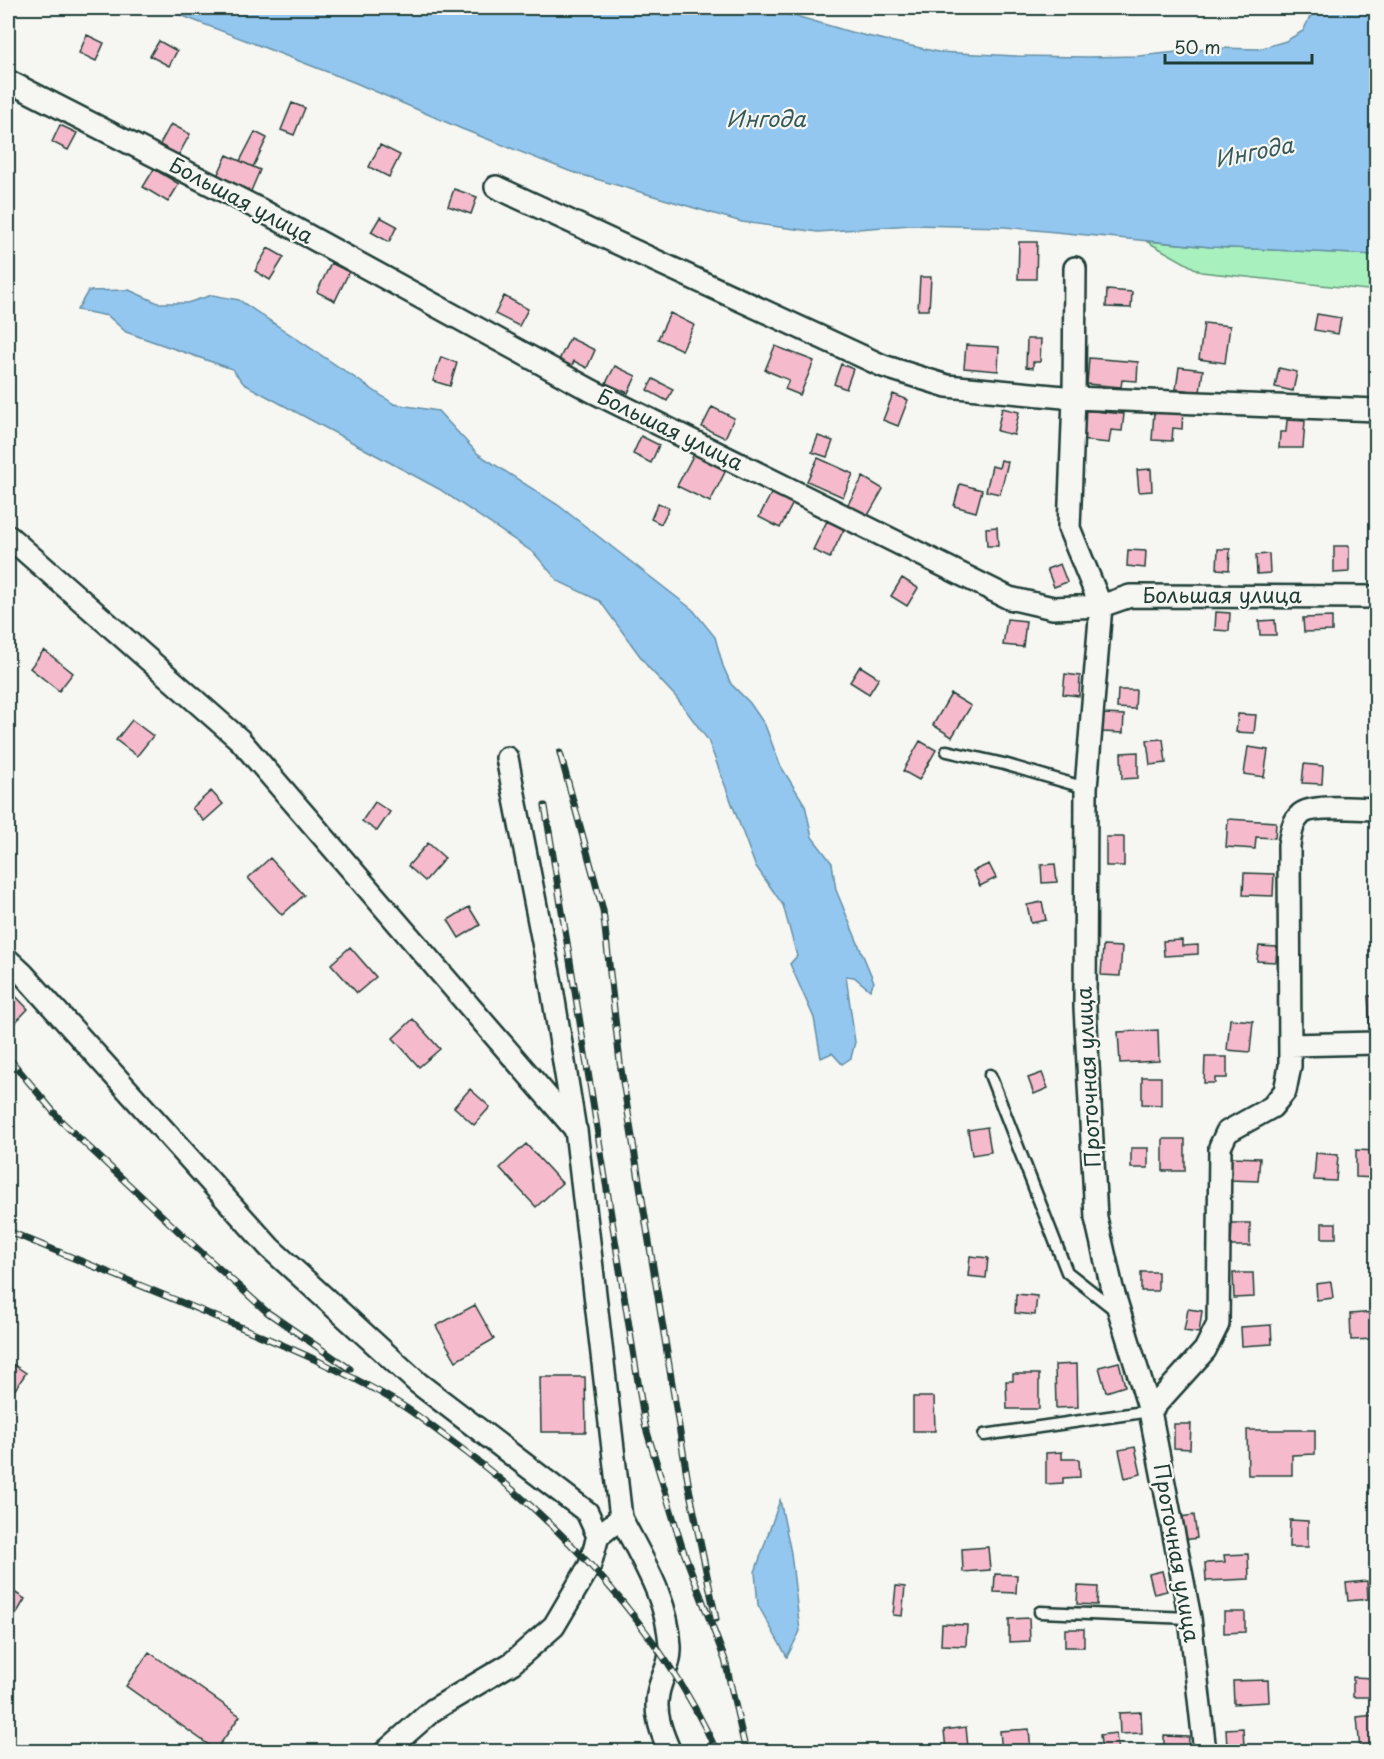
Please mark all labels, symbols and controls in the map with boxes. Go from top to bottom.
scale bar [1165,27,1312,65]
text: 50 m [1174,33,1221,60]
water label: Ингода [726,101,807,134]
water label: Ингода [1212,127,1297,174]
street label: Большая улица [164,148,320,251]
street label: Большая улица [592,379,750,478]
street label: Большая улица [1142,578,1302,610]
street label: Проточная улица [1066,985,1108,1168]
street label: Проточная улица [1147,1461,1210,1645]

